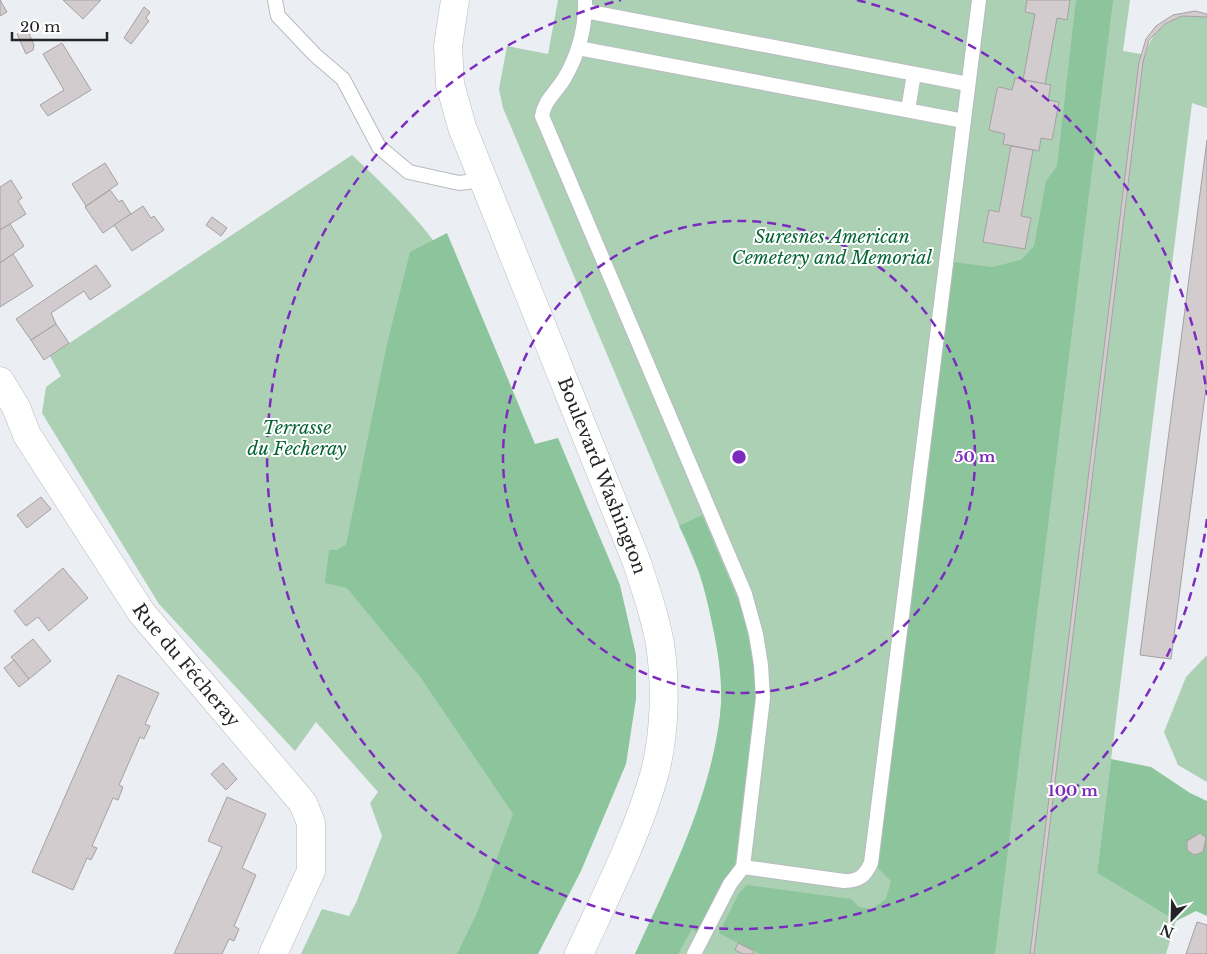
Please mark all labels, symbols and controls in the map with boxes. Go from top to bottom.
scale bar [12,10,108,42]
text: 20 m [20,17,60,36]
park label: Suresnes American Cemetery and Memorial [732,226,933,269]
street label: Boulevard Washington [553,374,651,577]
park label: Terrasse du Fecheray [247,417,347,460]
text: 50 m [955,447,996,466]
centre of rings [730,448,748,466]
street label: Rue du Fécheray [128,600,245,732]
text: 100 m [1048,781,1098,800]
north arrow [1147,894,1197,944]
text: N [1157,920,1176,942]

